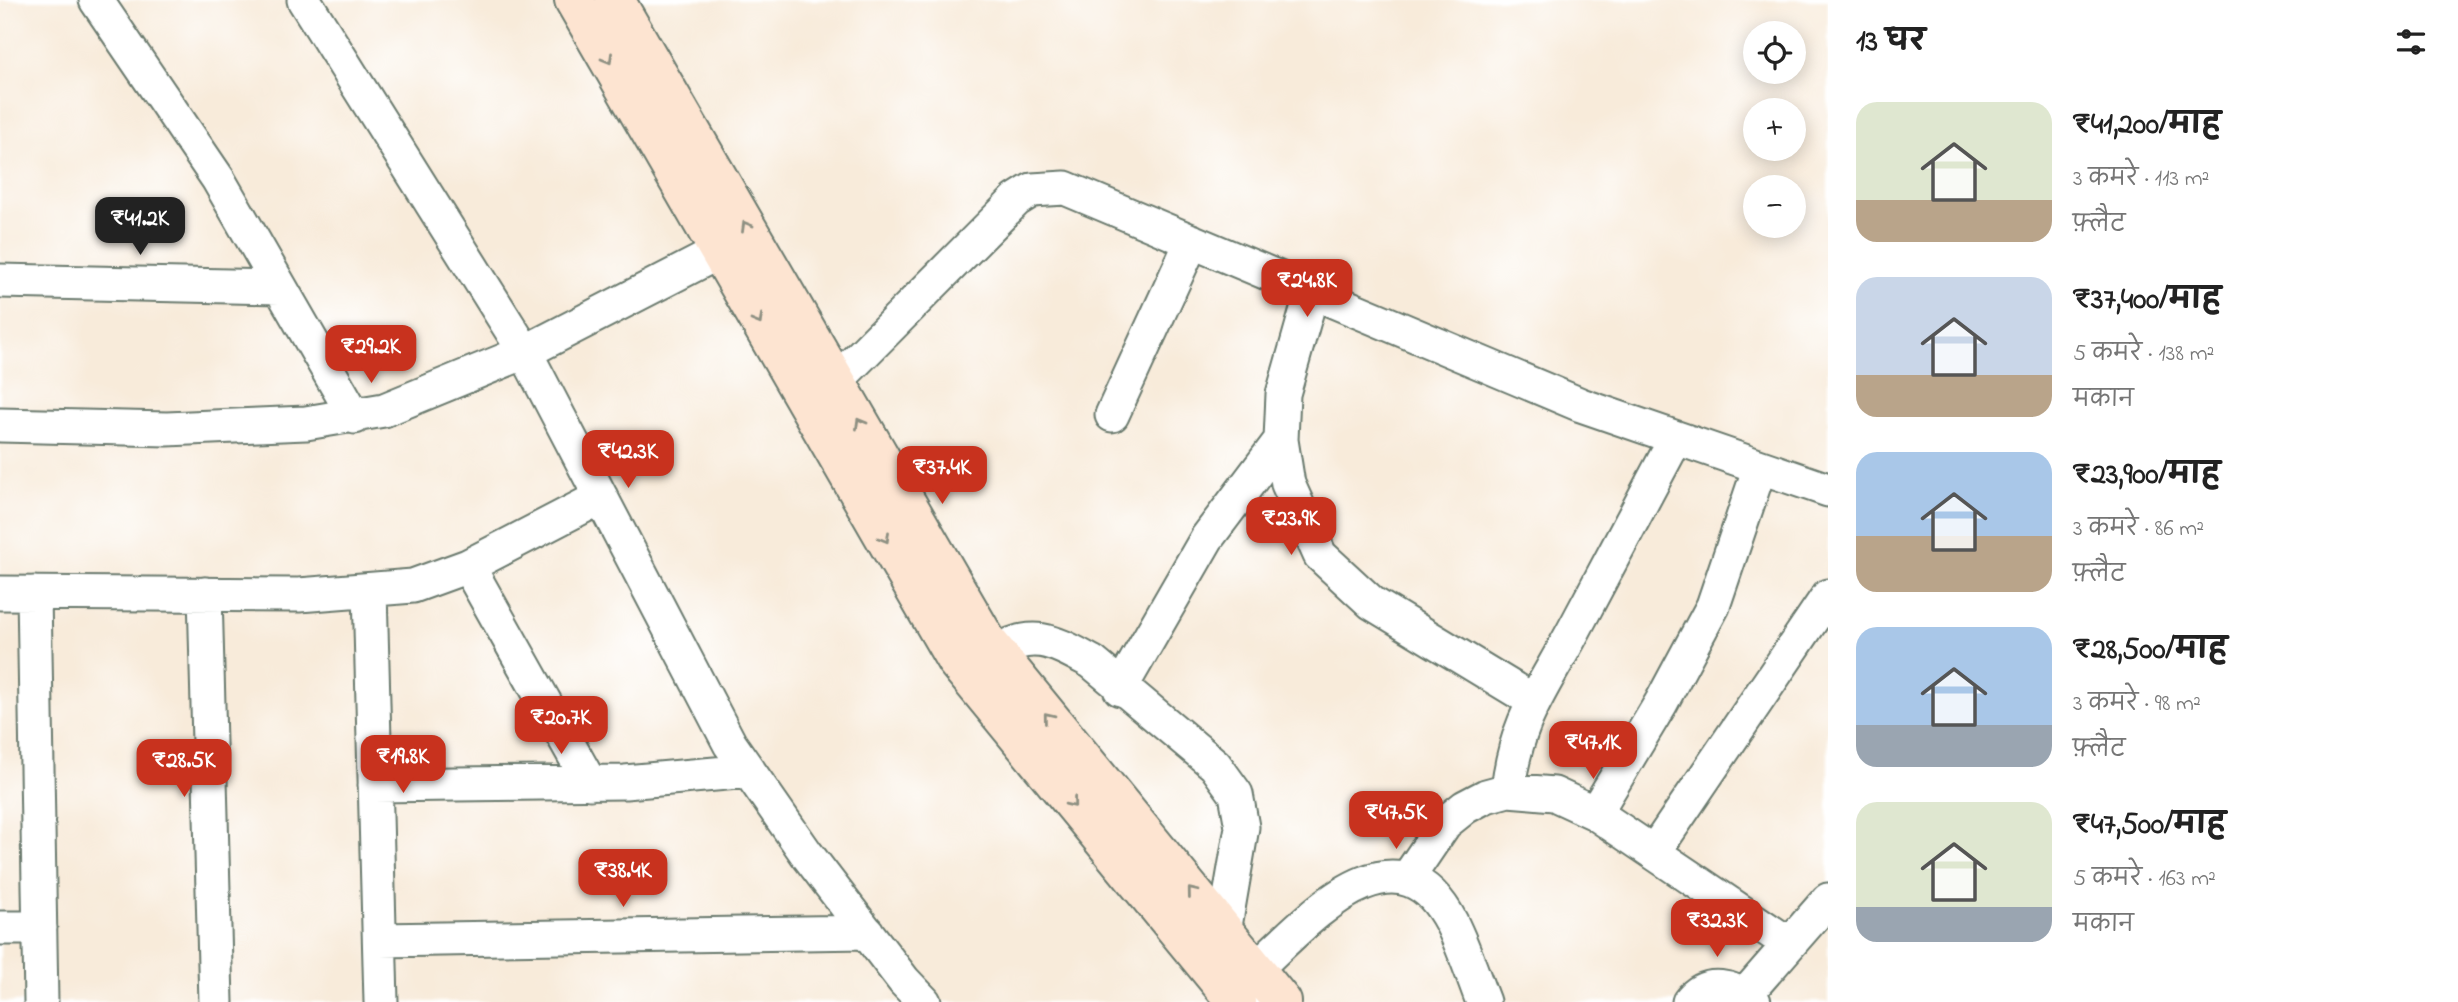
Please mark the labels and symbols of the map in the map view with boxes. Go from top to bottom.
one-way arrow [600,52,613,64]
pin: ₹41.2K [83,198,197,257]
one-way arrow [741,220,754,233]
pin: ₹24.8K [1250,260,1364,319]
one-way arrow [750,312,763,325]
pin: ₹29.2K [314,326,428,385]
one-way arrow [855,417,868,430]
pin: ₹42.3K [571,430,685,490]
pin: ₹37.4K [885,447,999,506]
pin: ₹23.9K [1234,498,1348,557]
one-way arrow [876,530,889,543]
pin: ₹20.7K [504,696,618,756]
one-way arrow [1044,712,1056,725]
pin: ₹47.1K [1536,722,1650,781]
pin: ₹19.8K [346,736,460,795]
pin: ₹28.5K [127,740,241,799]
pin: ₹47.5K [1339,792,1453,851]
one-way arrow [1064,794,1076,807]
pin: ₹38.4K [566,850,680,909]
one-way arrow [1188,888,1200,901]
pin: ₹32.3K [1660,900,1774,959]

